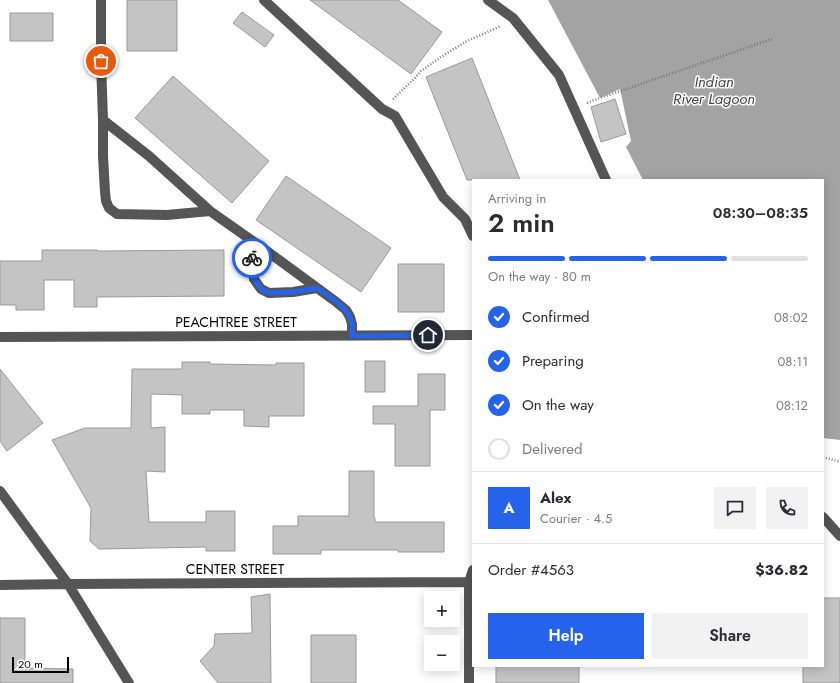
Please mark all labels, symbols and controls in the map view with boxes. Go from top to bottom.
pin [84,44,118,78]
icon: bag [90,50,112,72]
water label: Indian River Lagoon [673,71,755,110]
text: Arriving in [488,189,546,208]
text: 08:30–08:35 [713,202,808,224]
text: 2 min [488,204,555,242]
courier [232,238,272,278]
icon: bike [241,247,263,269]
text: On the way · 80 m [488,267,591,286]
icon: check [488,306,510,328]
text: Confirmed [522,306,590,328]
text: 08:02 [774,308,808,327]
street label: PEACHTREE STREET [175,312,297,332]
pin [411,318,445,352]
icon: home [417,324,439,346]
icon: check [488,350,510,372]
text: Preparing [522,350,584,372]
text: 08:11 [778,352,808,371]
icon: check [488,394,510,416]
text: On the way [522,394,594,416]
text: 08:12 [776,396,808,415]
text: Delivered [522,438,583,460]
text: Alex [540,487,571,509]
button: chat [714,487,756,529]
button: phone [766,487,808,529]
text: A [503,497,515,519]
text: Courier · 4.5 [540,509,612,528]
street label: CENTER STREET [186,559,285,579]
text: Order #4563 [488,559,574,581]
text: $36.82 [755,559,808,581]
map controls [424,591,460,671]
button: + [424,591,460,627]
button: Help [488,613,644,659]
button: Share [652,613,808,659]
button: − [424,635,460,671]
scale bar [12,655,69,674]
text: 20 m [18,656,43,672]

